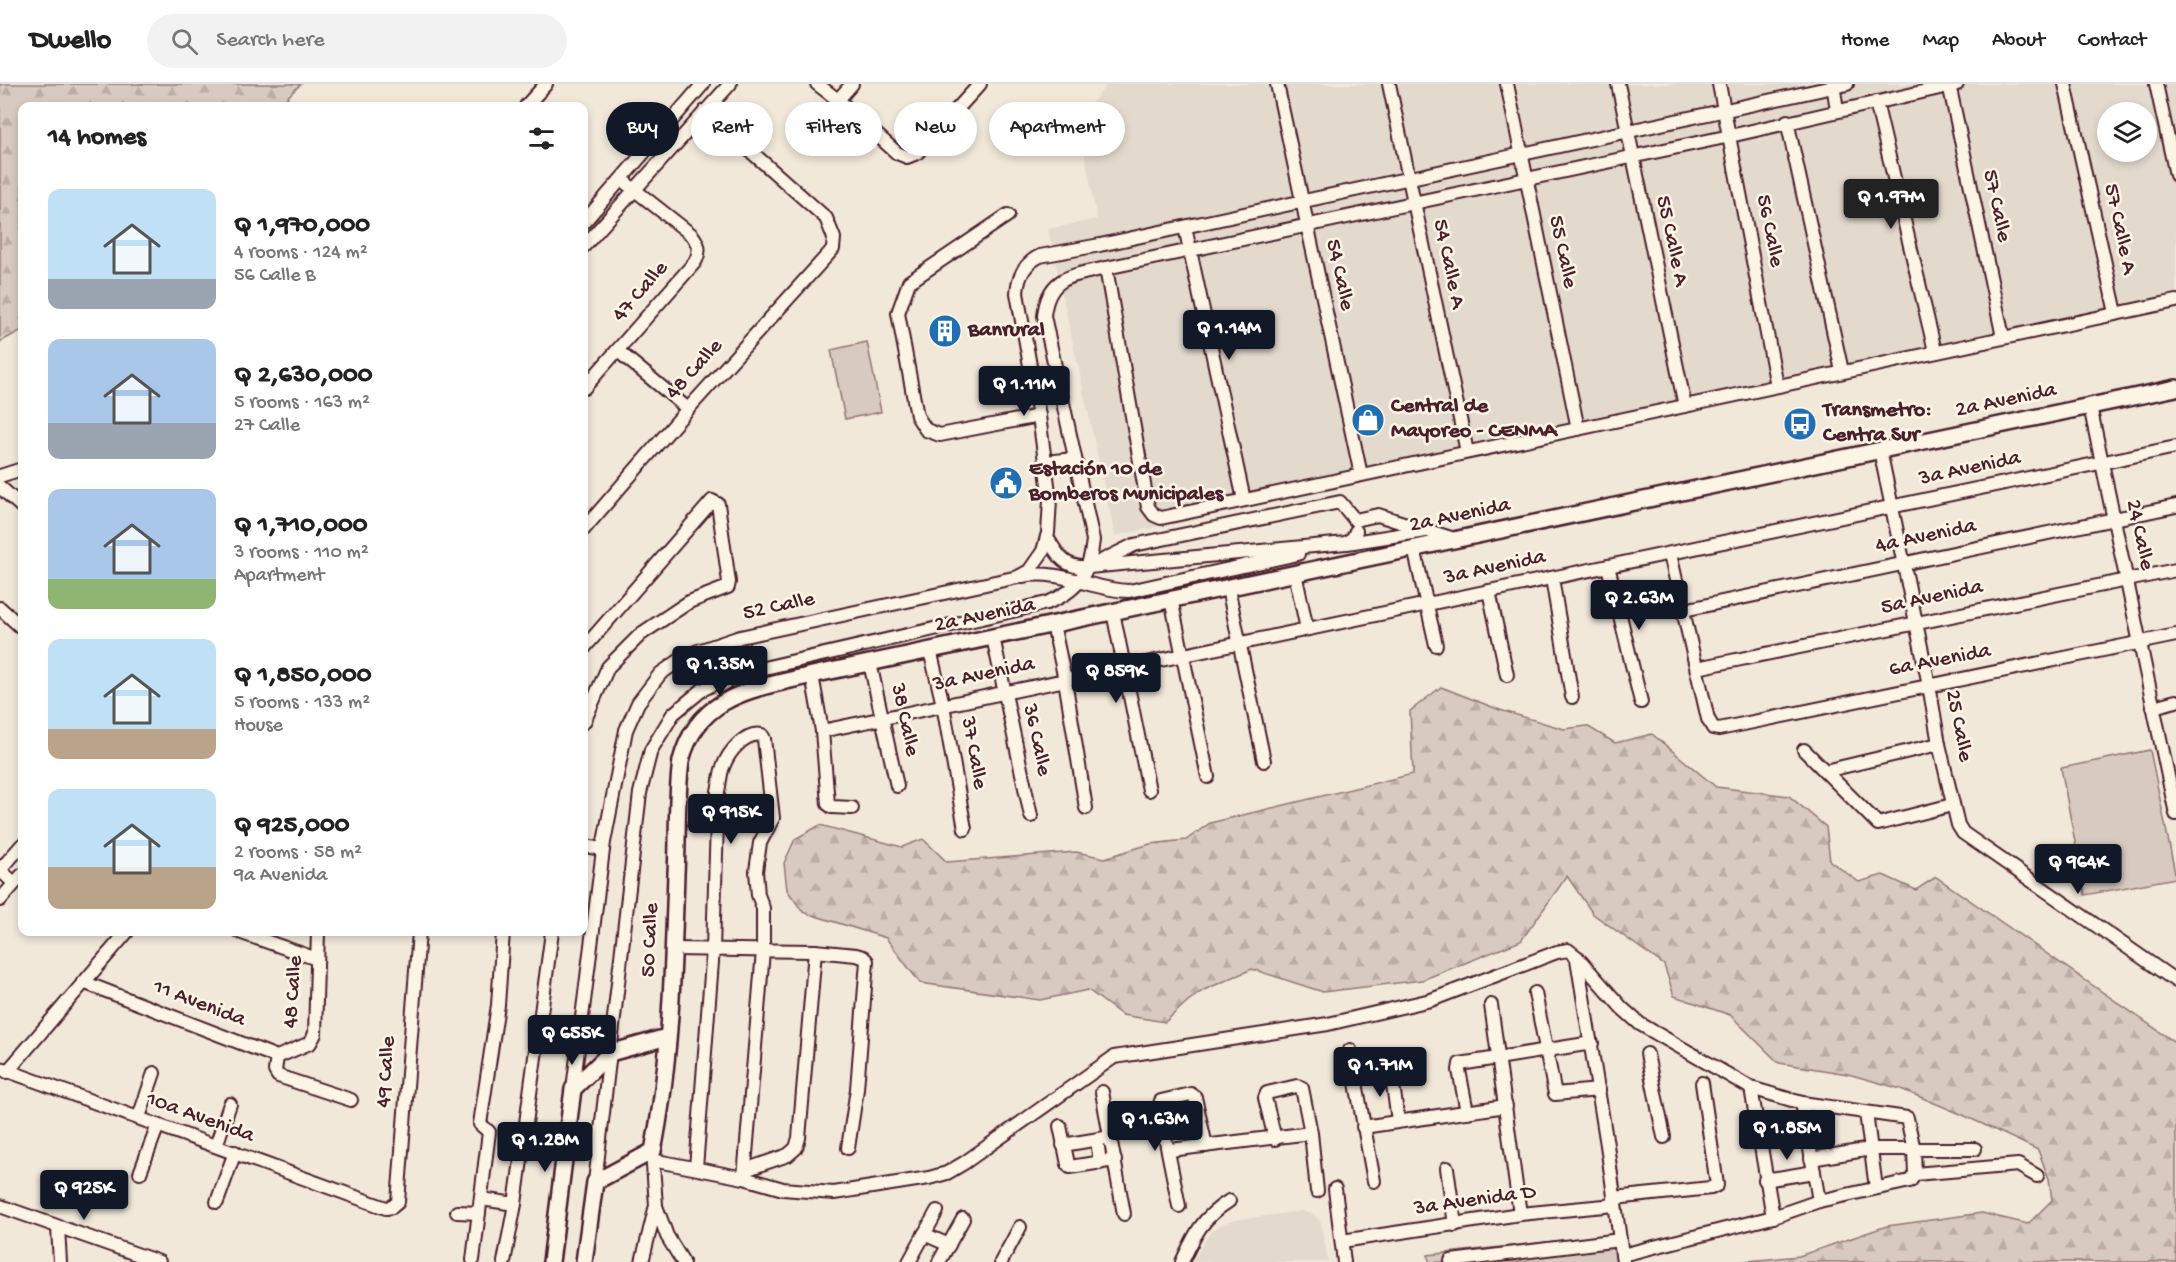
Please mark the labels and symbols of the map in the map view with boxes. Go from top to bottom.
street label: 57 Calle [1976,167,2016,245]
pin: Q 1.97M [1836,179,1946,230]
street label: 57 Calle A [2097,182,2141,277]
street label: 55 Calle A [1649,193,1693,290]
street label: 56 Calle [1749,193,1789,270]
street label: 55 Calle [1542,213,1582,291]
street label: 54 Calle A [1426,217,1470,312]
street label: 54 Calle [1319,237,1359,314]
street label: 47 Calle [607,256,675,328]
pin: Q 1.14M [1174,310,1284,361]
building icon: Banrural [927,313,963,349]
place label: Banrural [967,318,1045,344]
street label: 48 Calle [661,334,729,406]
pin: Q 1.11M [969,366,1079,417]
street label: 2a Avenida [1953,377,2060,424]
place label: Central de Mayoreo - CENMA [1390,394,1559,445]
place label: Transmetro: Centra Sur [1821,398,1932,449]
shop icon: Central de Mayoreo - CENMA [1350,402,1386,438]
bus stop icon: Transmetro: Centra Sur [1782,406,1818,442]
street label: 3a Avenida [1916,445,2024,493]
place label: Estación 10 de Bomberos Municipales [1028,457,1225,508]
public building icon: Estación 10 de Bomberos Municipales [988,465,1024,501]
street label: 2a Avenida [1407,492,1514,539]
street label: 24 Calle [2119,497,2159,573]
street label: 4a Avenida [1873,513,1979,560]
street label: 3a Avenida [1441,544,1549,592]
street label: 5a Avenida [1879,574,1986,621]
pin: Q 2.63M [1584,580,1694,631]
street label: 52 Calle [741,587,818,627]
street label: 2a Avenida [932,592,1039,639]
street label: 6a Avenida [1887,638,1994,684]
pin: Q 1.35M [665,646,775,697]
street label: 3a Avenida [930,651,1038,699]
pin: Q 859K [1067,653,1165,704]
street label: 38 Calle [883,680,925,759]
street label: 25 Calle [1938,688,1978,765]
street label: 36 Calle [1015,701,1056,779]
street label: 37 Calle [954,714,992,792]
pin: Q 915K [682,794,780,845]
pin: Q 964K [2029,844,2127,895]
street label: 50 Calle [636,902,666,978]
street label: 48 Calle [278,954,310,1029]
street label: 11 Avenida [148,974,250,1034]
pin: Q 655K [523,1015,621,1066]
street label: 49 Calle [372,1035,403,1109]
pin: Q 1.71M [1325,1047,1435,1098]
street label: 10a Avenida [141,1086,258,1150]
pin: Q 1.63M [1100,1101,1210,1152]
pin: Q 1.85M [1732,1110,1842,1161]
pin: Q 1.28M [490,1122,600,1173]
pin: Q 925K [35,1170,133,1221]
street label: 3a Avenida D [1411,1179,1538,1223]

